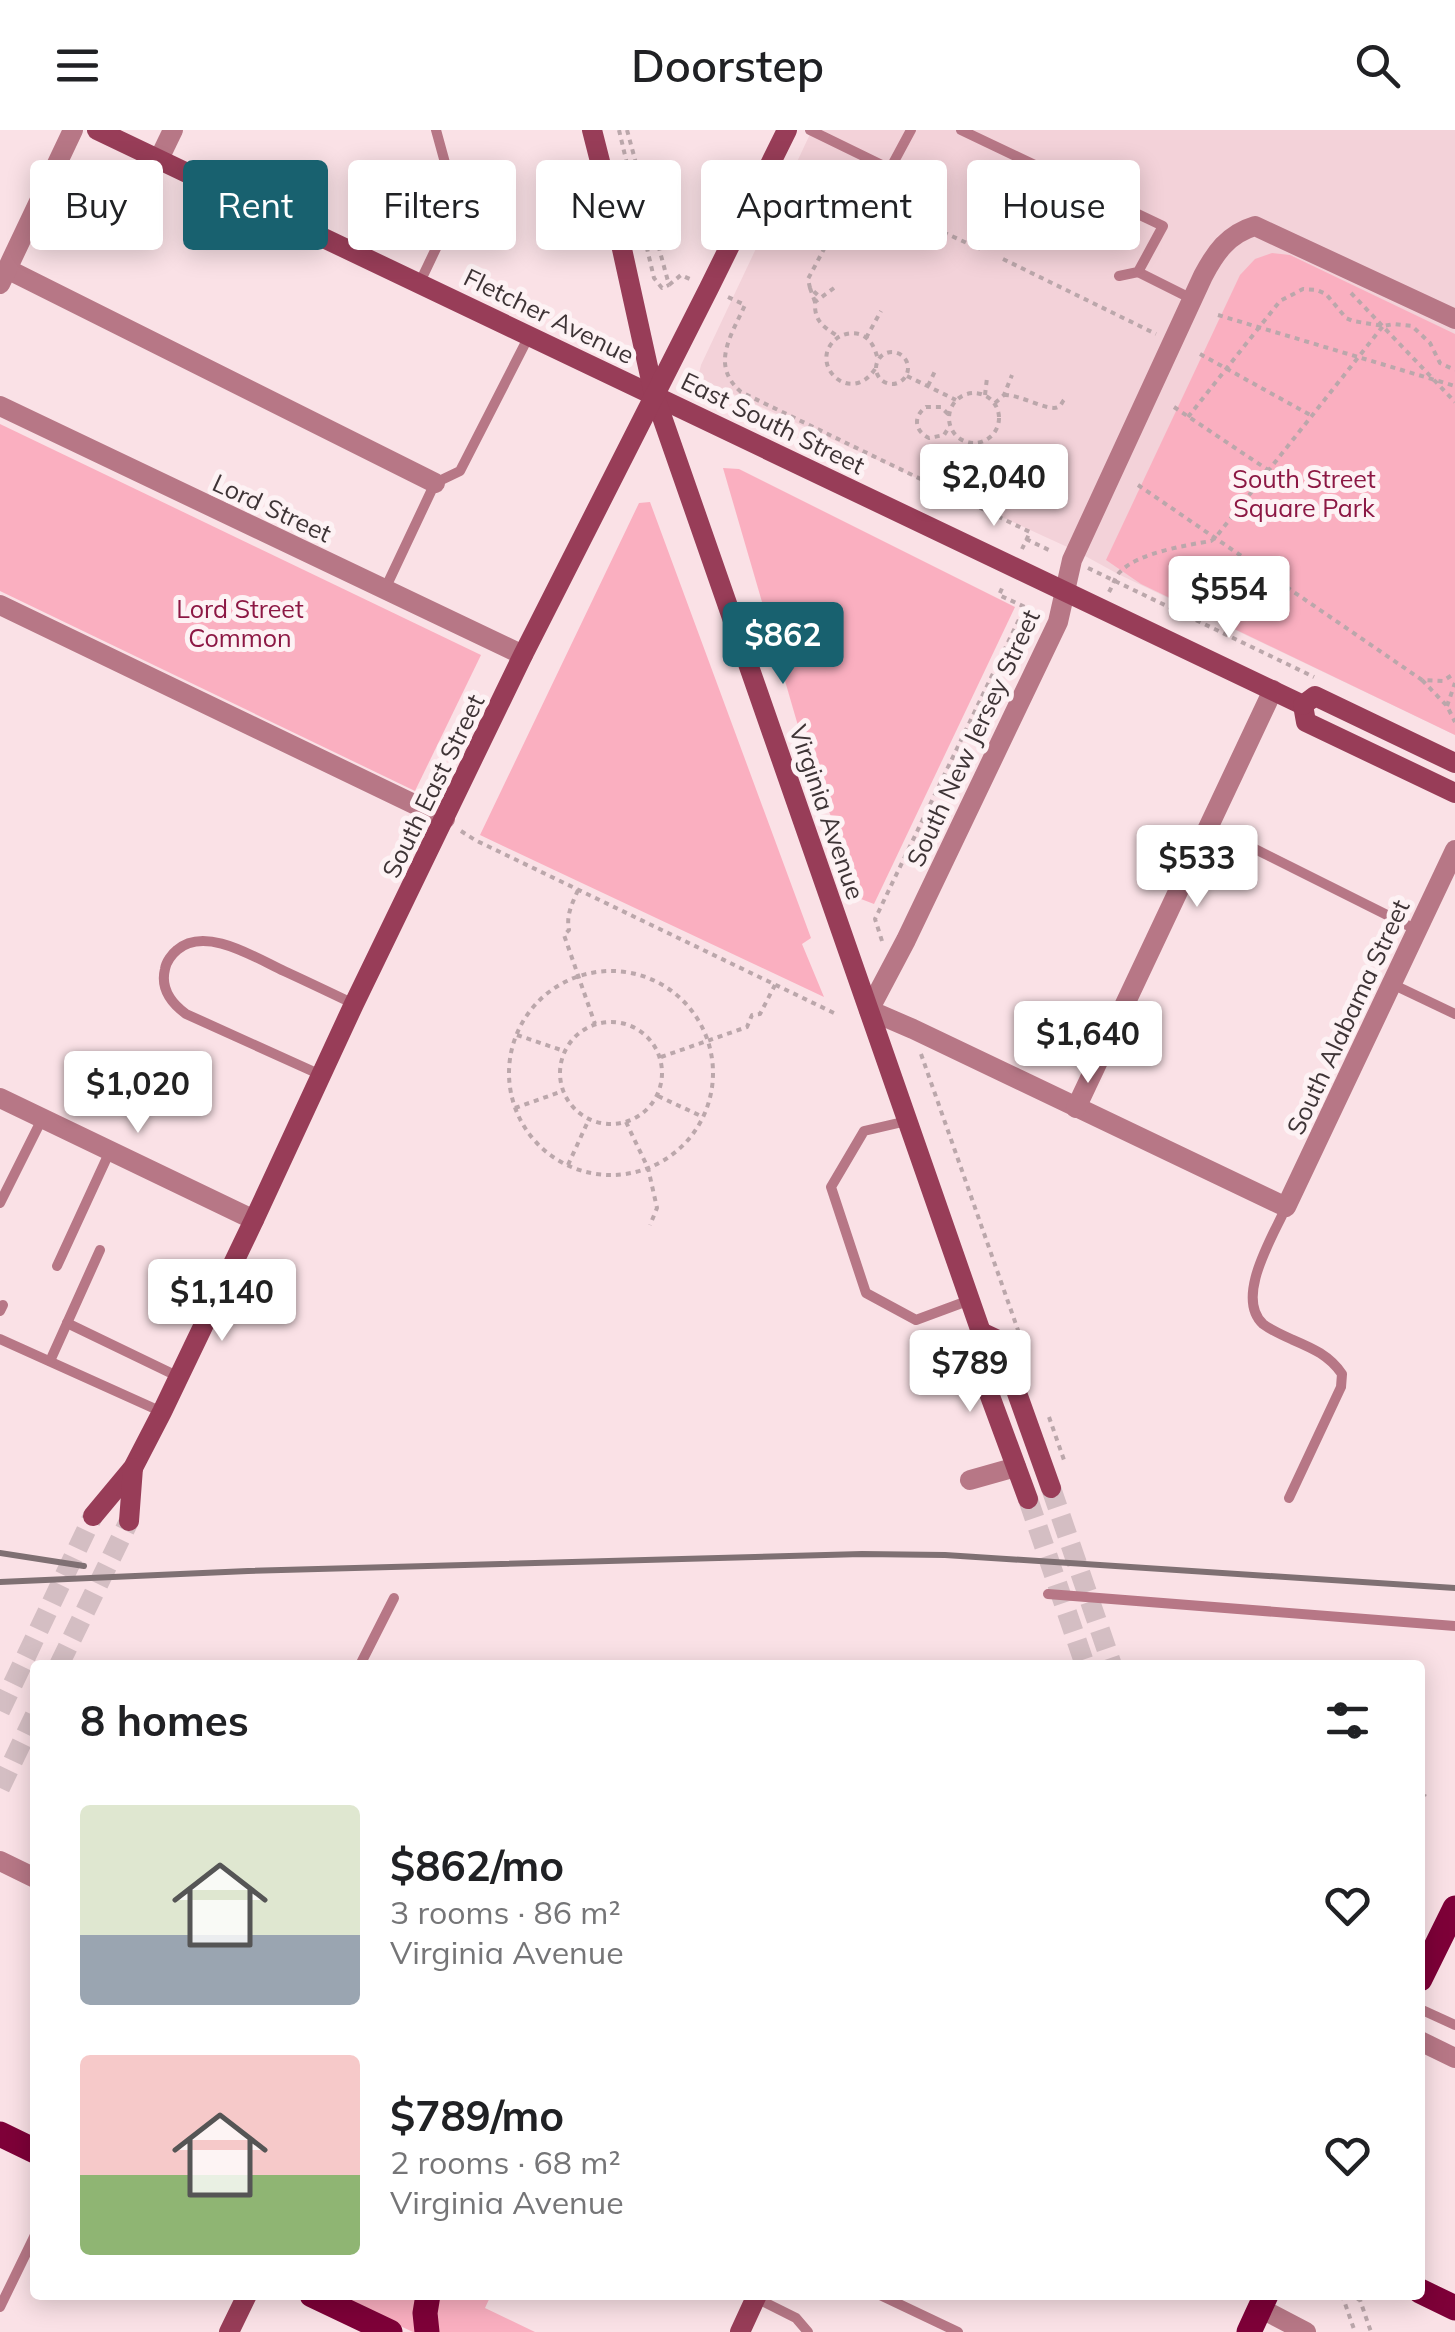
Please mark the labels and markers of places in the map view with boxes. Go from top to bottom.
pin: $2,040 [913,444,1075,529]
pin: $554 [1170,556,1288,641]
pin: $862 [724,602,842,687]
pin: $533 [1138,825,1256,910]
pin: $1,640 [1007,1001,1169,1086]
pin: $1,020 [57,1051,219,1136]
pin: $1,140 [141,1259,303,1344]
pin: $789 [911,1330,1029,1415]

